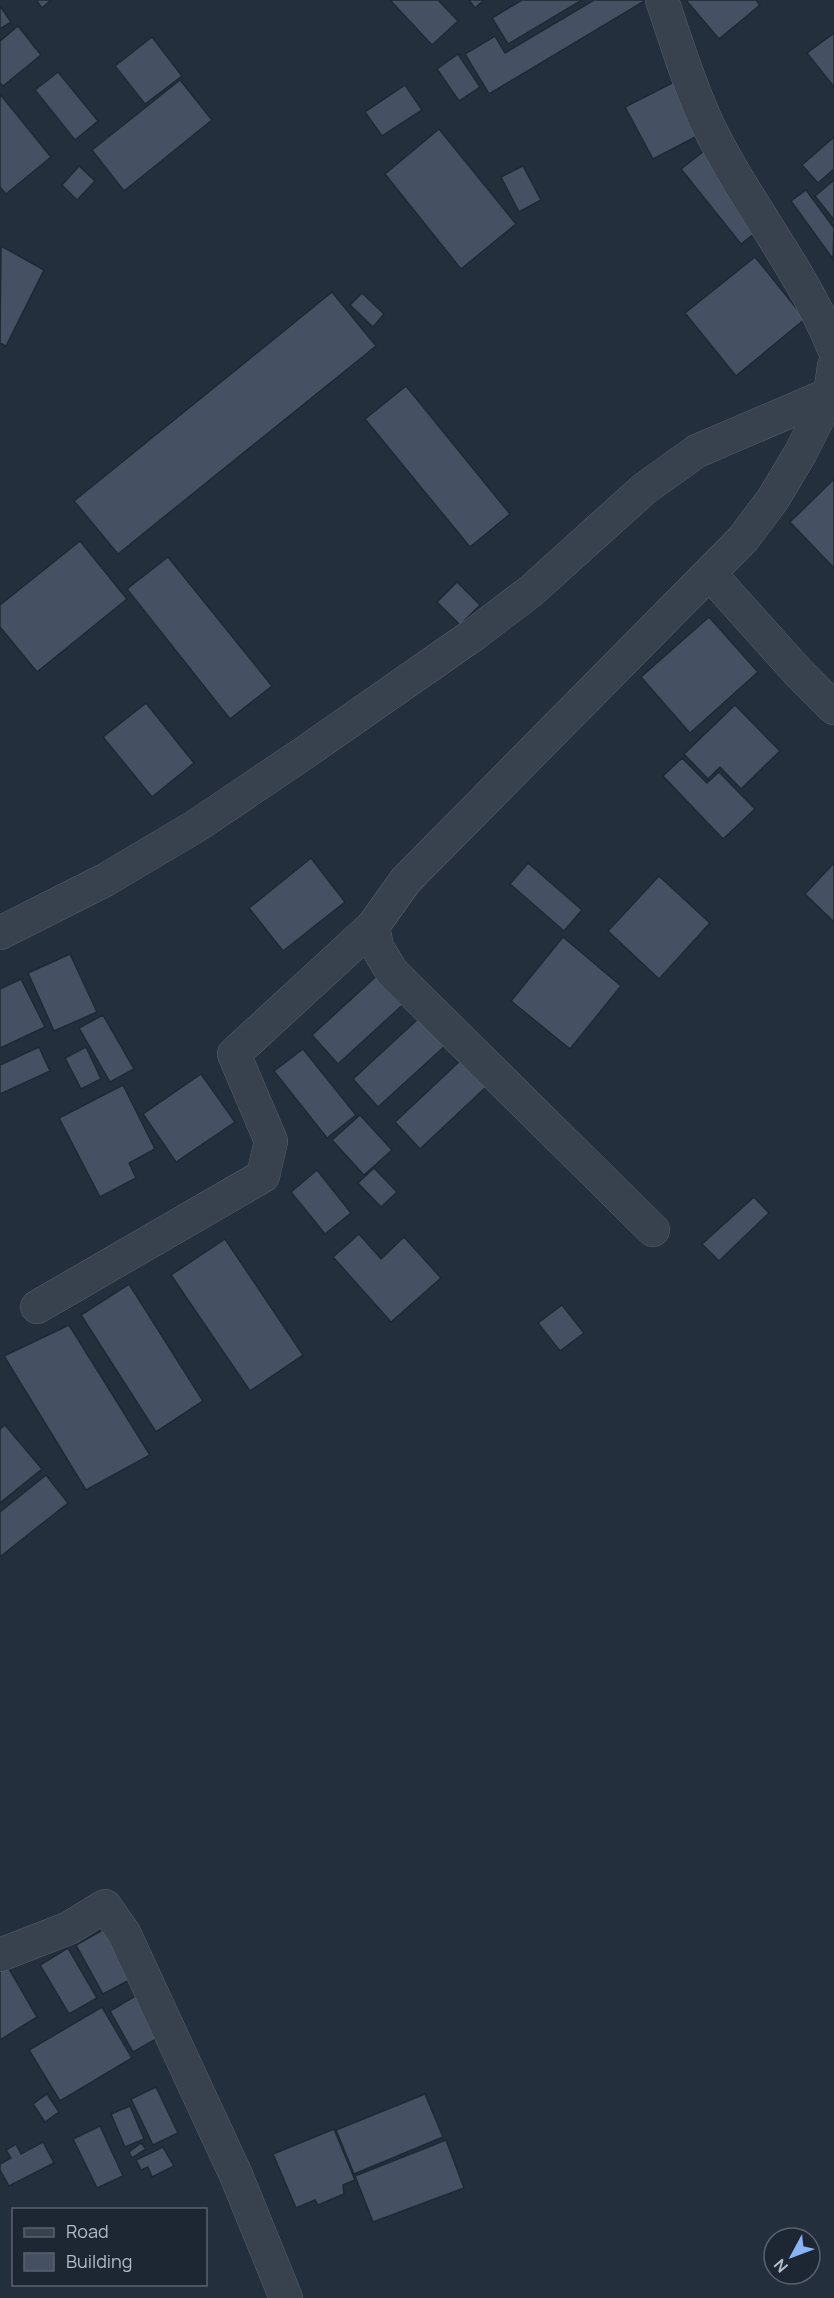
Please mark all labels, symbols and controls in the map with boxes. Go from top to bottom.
legend [12,2208,207,2286]
text: Road [66,2219,109,2243]
north arrow [762,2226,822,2286]
text: Building [66,2249,132,2273]
text: N [769,2254,793,2277]

